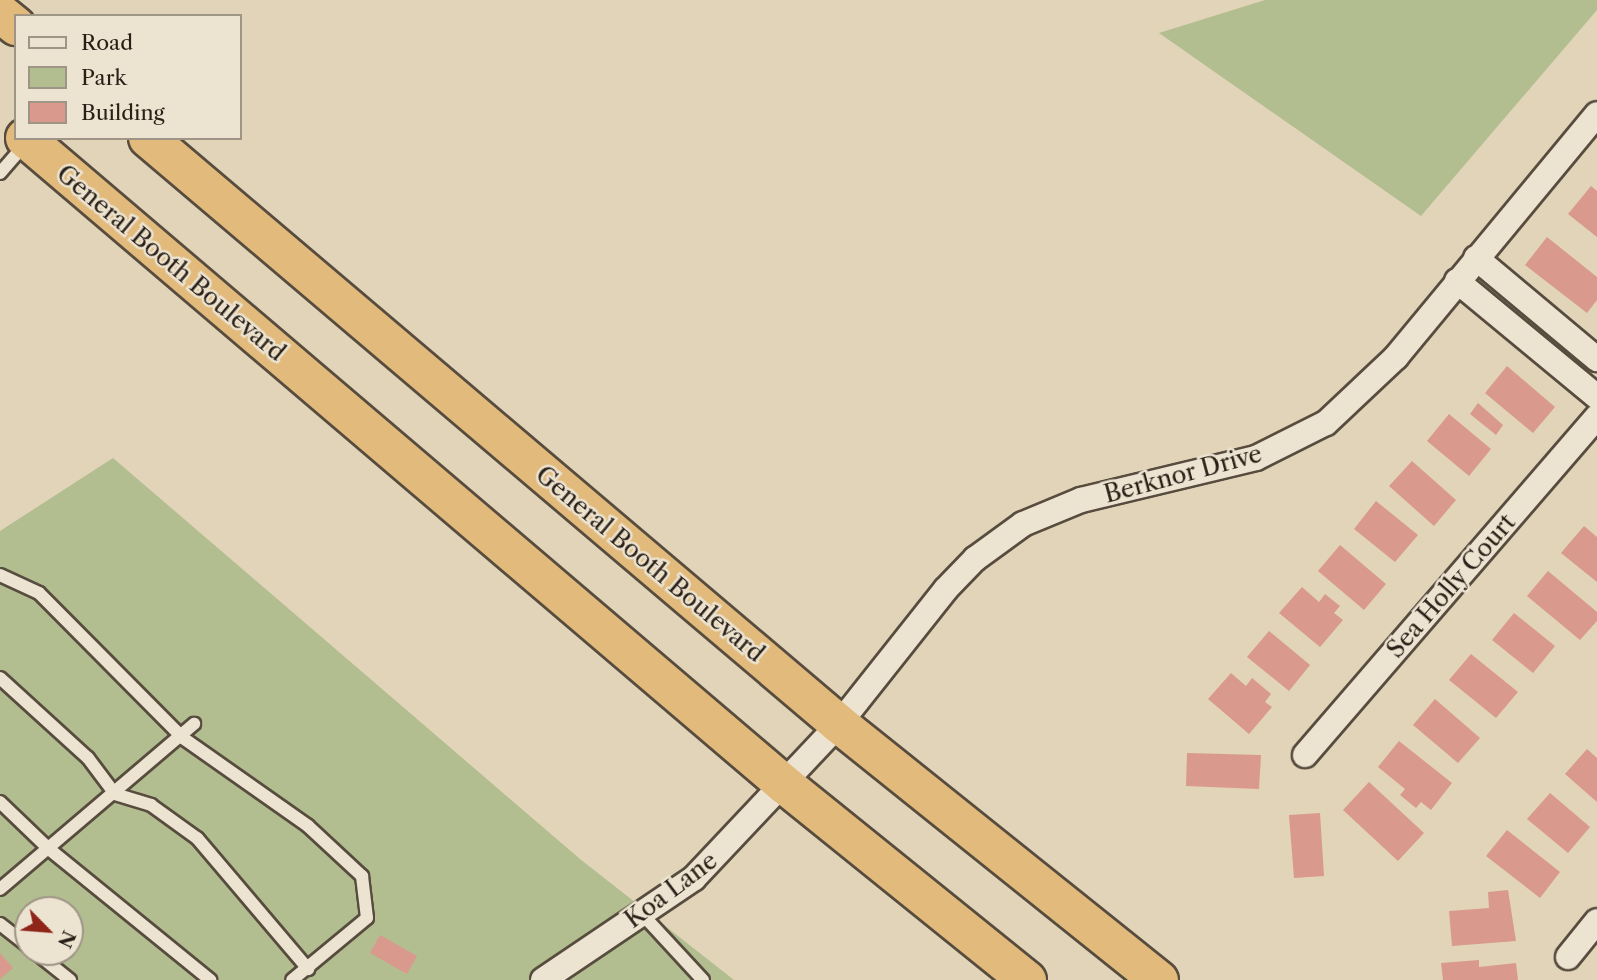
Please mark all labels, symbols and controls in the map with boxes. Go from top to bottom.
legend [14,14,242,140]
text: Road [81,30,133,55]
text: Park [81,65,127,90]
text: Building [81,100,165,125]
street label: General Booth Boulevard [51,159,291,367]
street label: Berknor Drive [1101,439,1265,509]
street label: General Booth Boulevard [530,460,770,668]
street label: Sea Holly Court [1380,508,1522,664]
street label: Koa Lane [619,846,723,934]
north arrow [14,896,84,966]
text: N [53,927,81,952]

